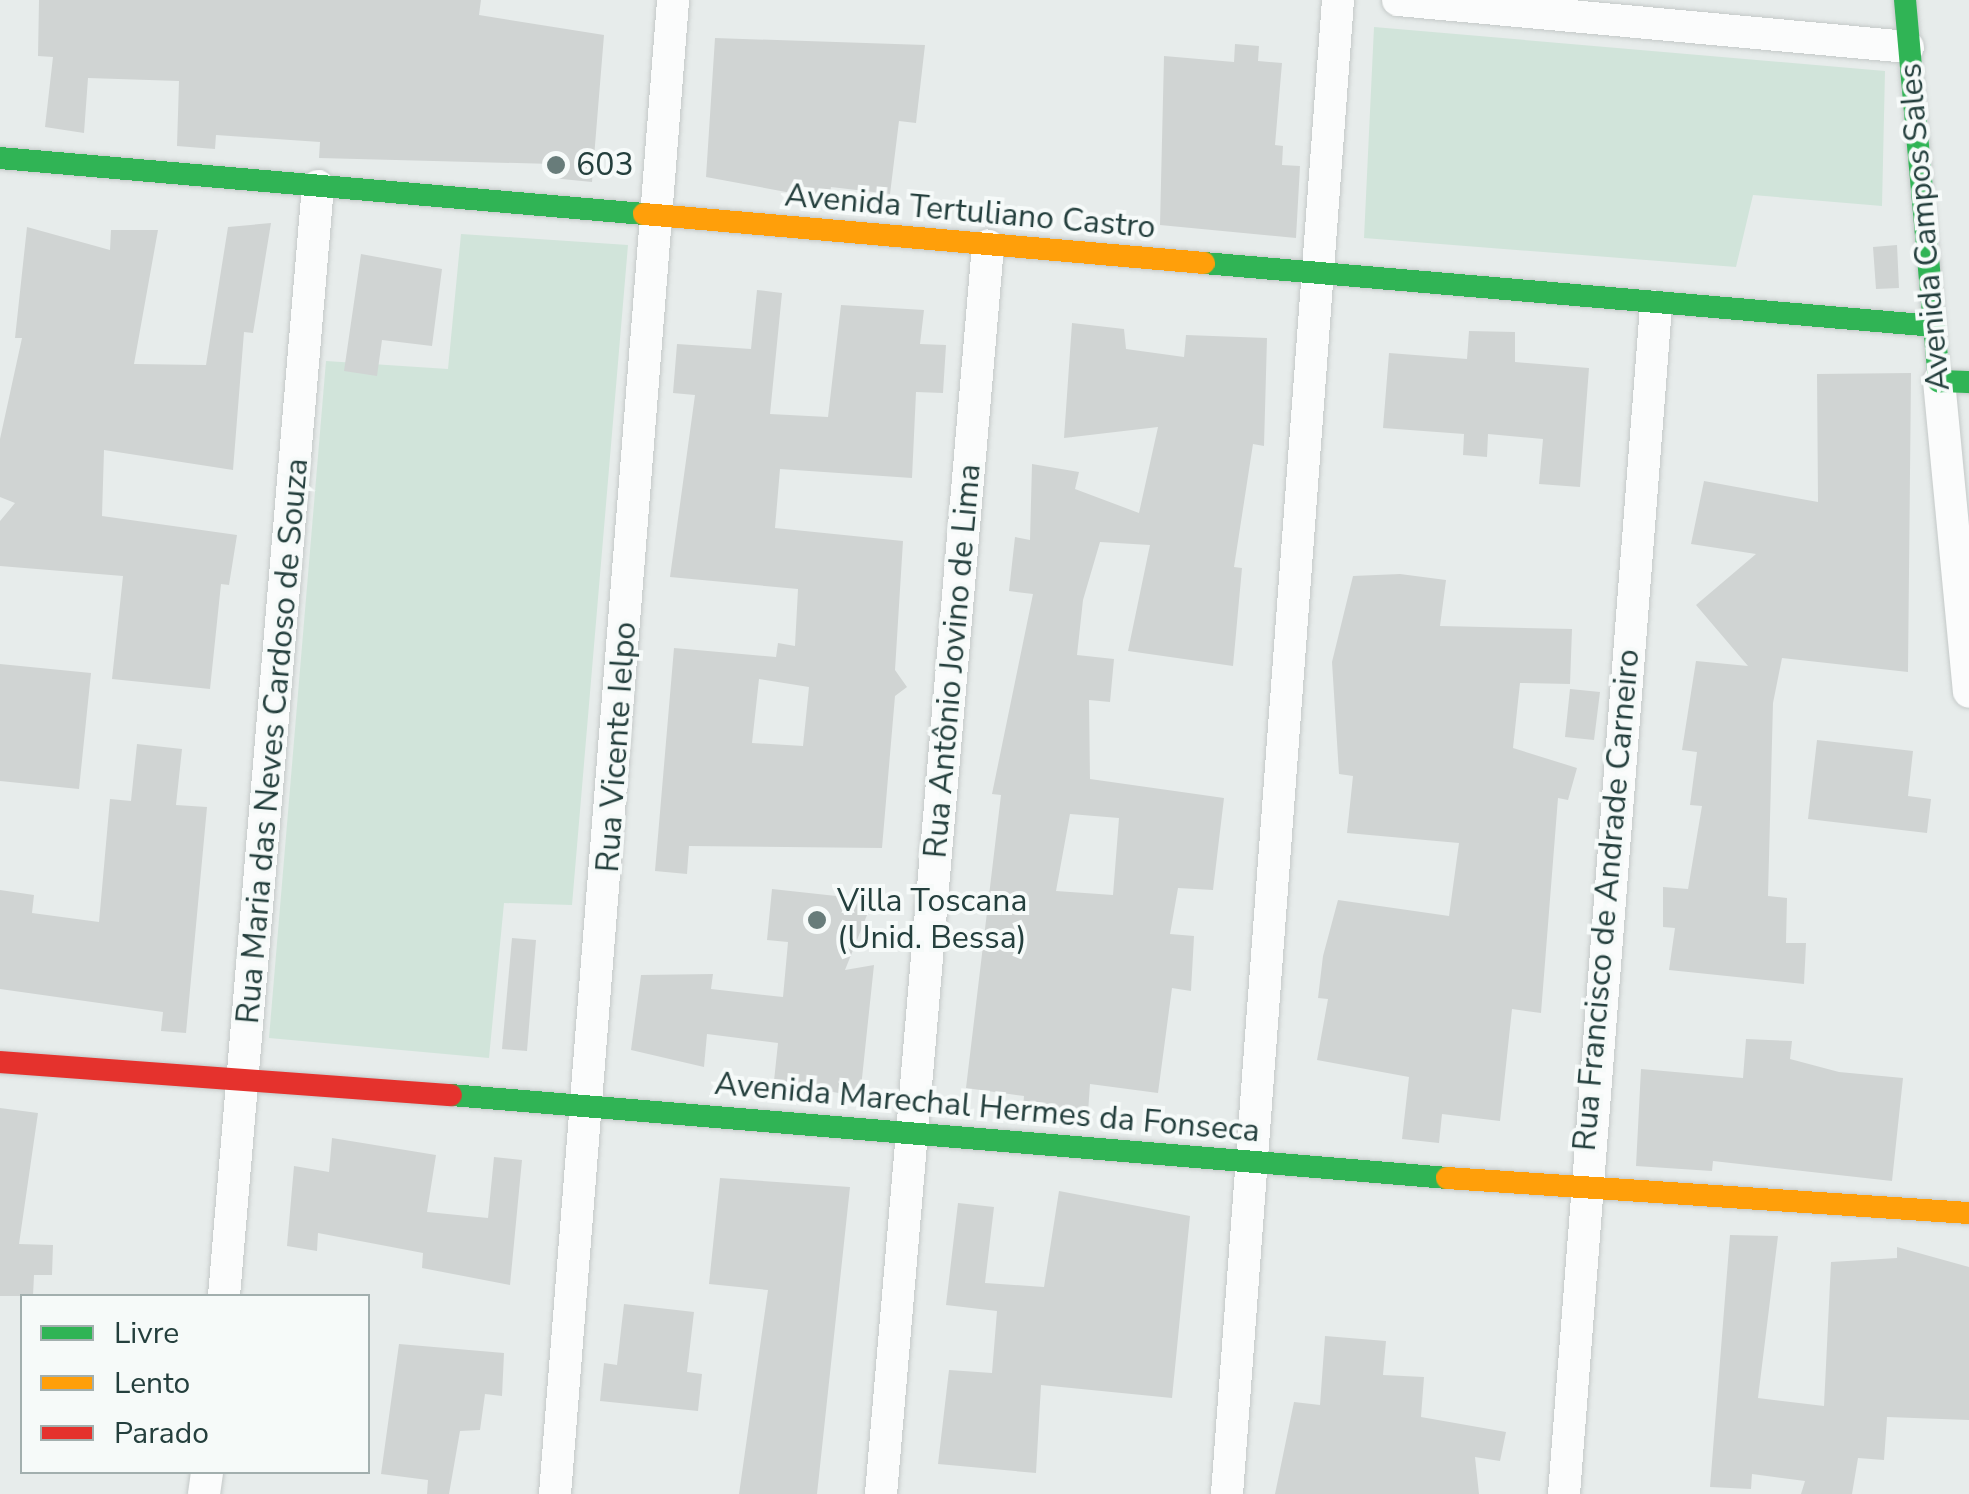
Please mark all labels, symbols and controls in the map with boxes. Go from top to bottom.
street label: Avenida Campos Sales [1892,61,1958,393]
place label: 603 [576,146,634,184]
marker: 603 [545,154,567,176]
street label: Avenida Tertuliano Castro [783,177,1157,247]
street label: Rua Maria das Neves Cardoso de Souza [229,457,317,1025]
street label: Rua Antônio Jovino de Lima [917,462,989,860]
street label: Rua Vicente Ielpo [589,620,645,874]
street label: Rua Francisco de Andrade Carneiro [1566,647,1648,1153]
place label: Villa Toscana (Unid. Bessa) [837,883,1027,958]
marker: Villa Toscana (Unid. Bessa) [806,909,828,931]
street label: Avenida Marechal Hermes da Fonseca [713,1065,1261,1151]
legend [20,1294,370,1474]
text: Livre [114,1313,179,1354]
text: Lento [114,1363,190,1404]
text: Parado [114,1413,209,1454]

